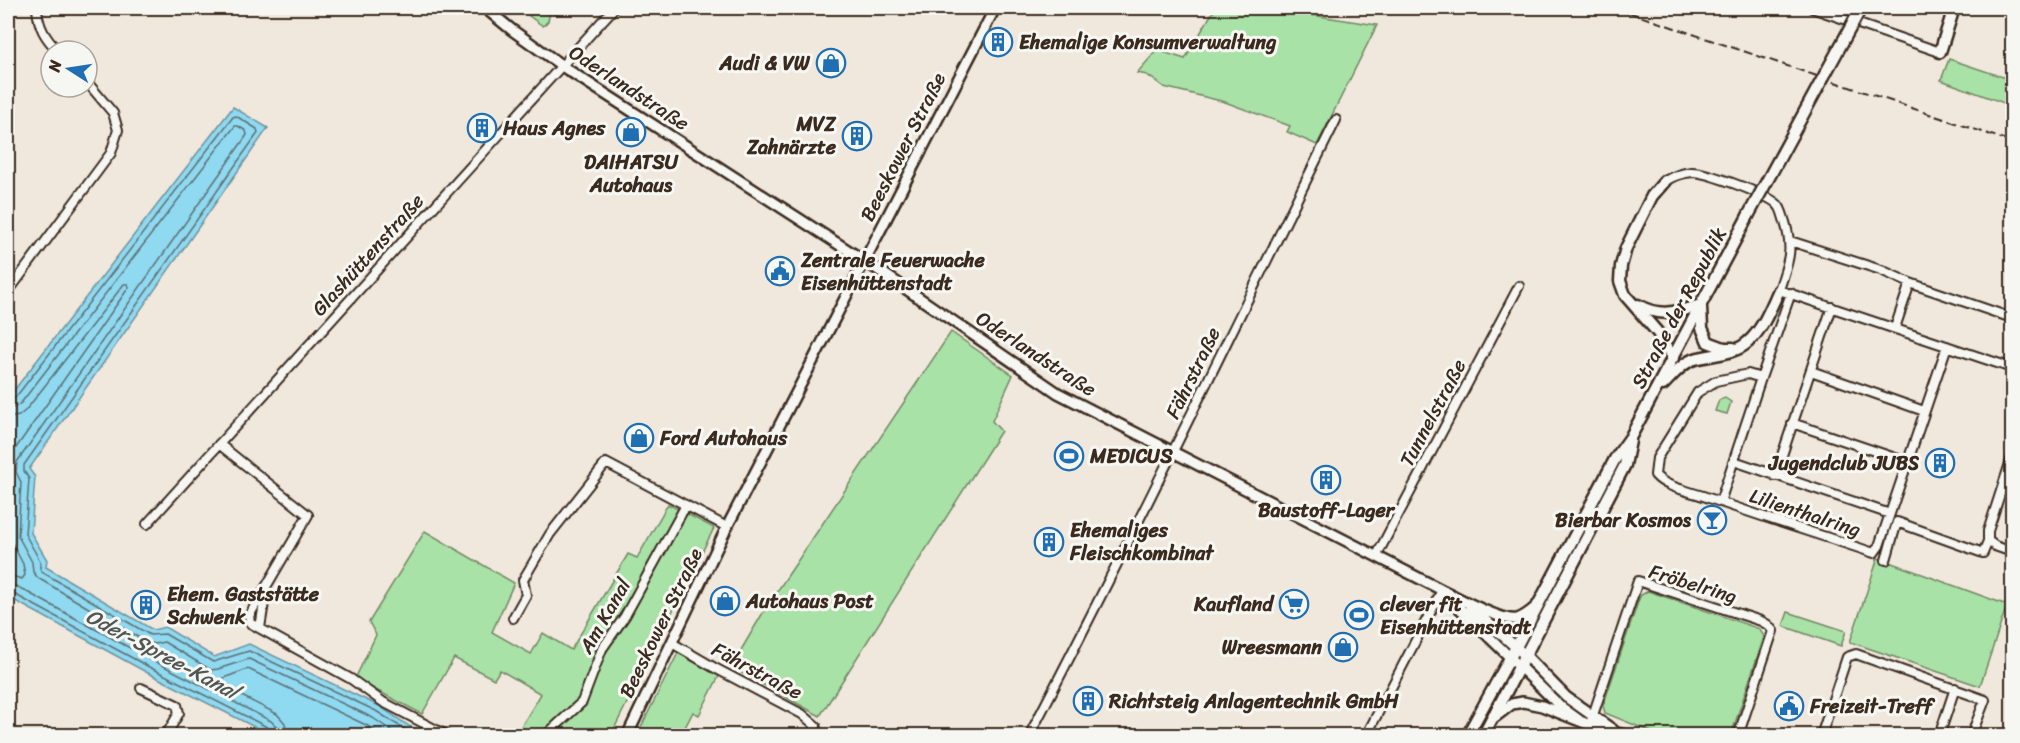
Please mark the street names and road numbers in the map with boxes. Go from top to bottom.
street label: Oderlandstraße [561,36,697,140]
street label: Beeskower Straße [850,66,956,228]
street label: Glashüttenstraße [303,185,433,325]
street label: Straße der Republik [1622,221,1737,395]
street label: Oderlandstraße [968,302,1104,406]
street label: Fährstraße [1156,321,1230,425]
street label: Tunnelstraße [1390,353,1476,473]
street label: Lilienthalring [1745,479,1865,547]
street label: Beeskower Straße [609,542,713,704]
street label: Fröbelring [1645,554,1741,614]
street label: Am Kanal [569,571,641,661]
street label: Fährstraße [705,632,809,710]

